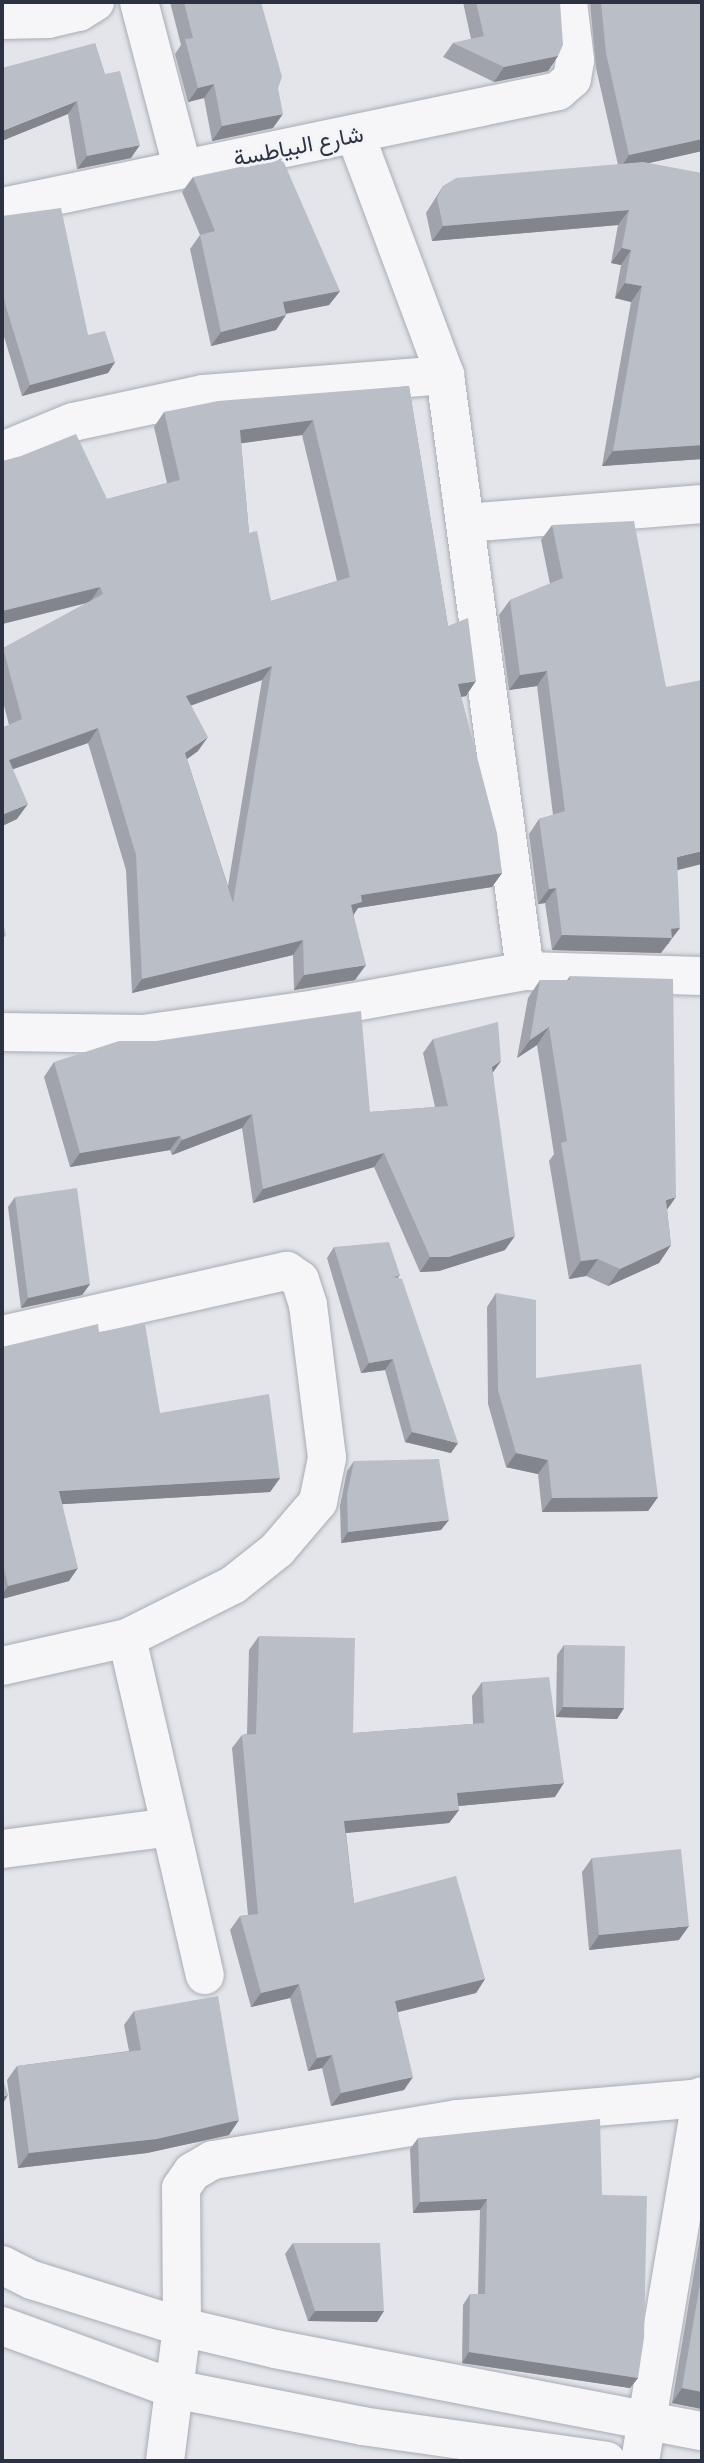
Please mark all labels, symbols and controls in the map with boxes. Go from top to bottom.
street label: شارع البياطسة [231,119,365,171]

